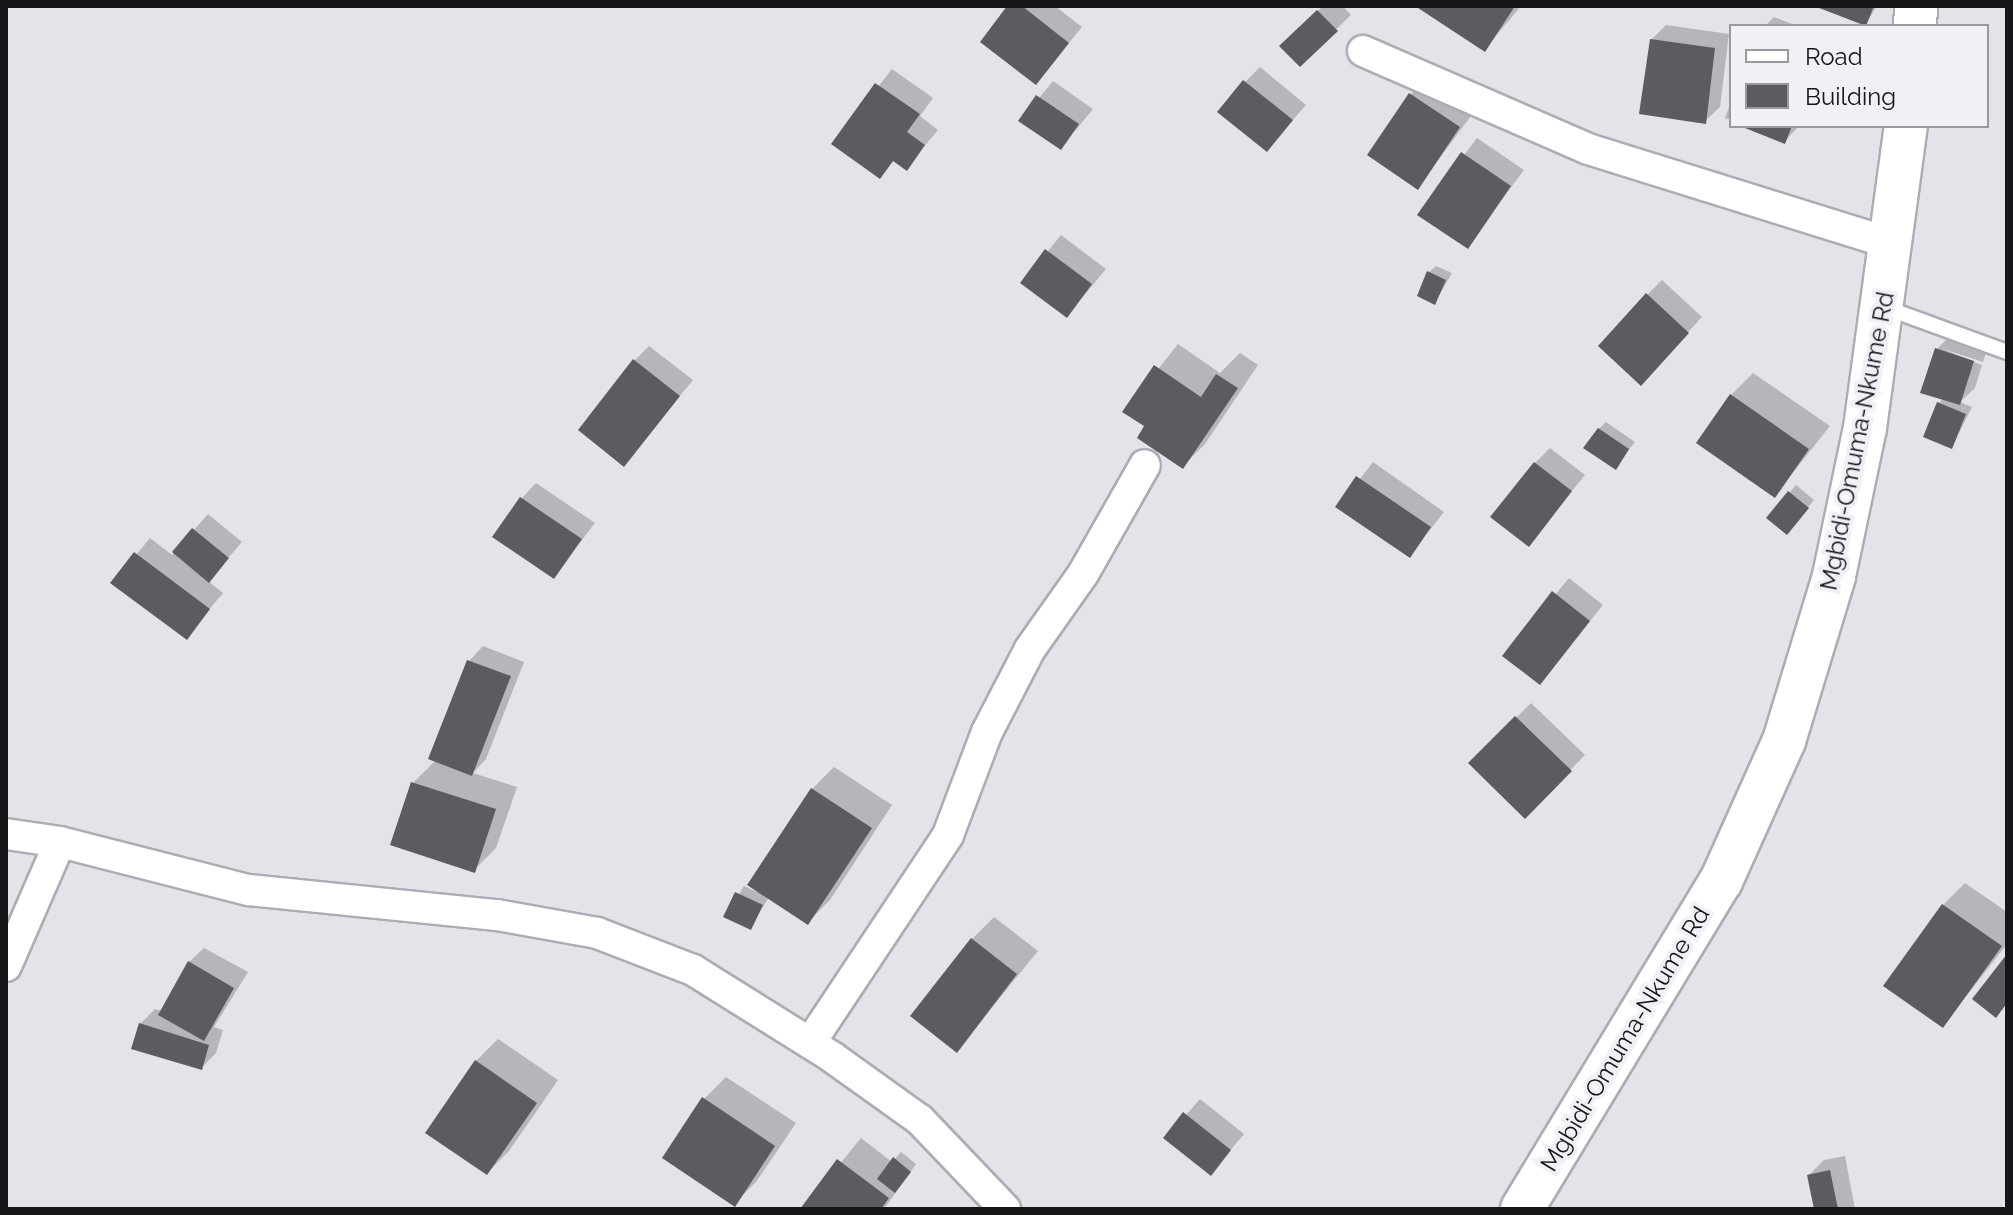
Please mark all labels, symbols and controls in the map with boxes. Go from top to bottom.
legend [1729,24,1989,128]
text: Road [1805,42,1863,71]
text: Building [1805,82,1896,111]
street label: Mgbidi-Omuma-Nkume Rd [1814,289,1900,593]
street label: Mgbidi-Omuma-Nkume Rd [1534,901,1716,1177]

